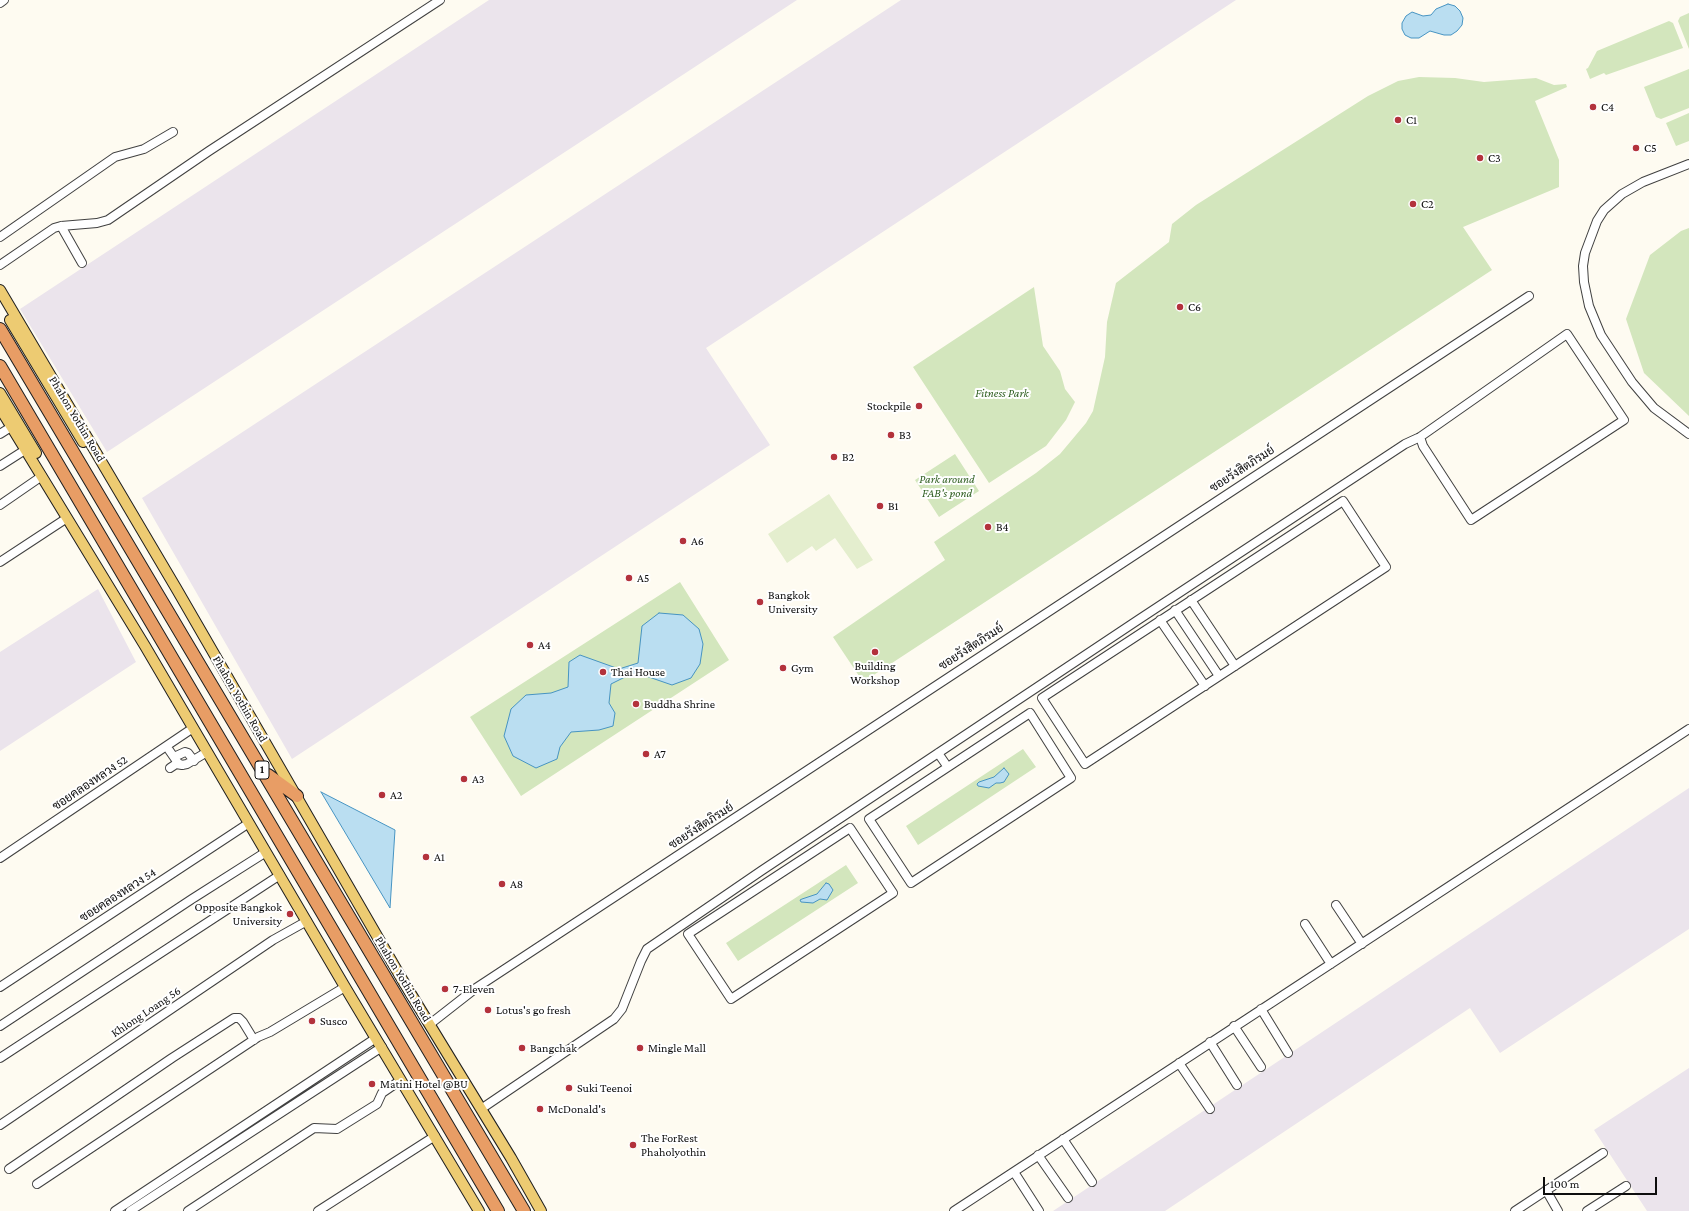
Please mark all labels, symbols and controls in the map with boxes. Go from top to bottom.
place label: C4 [1601,100,1614,114]
marker: C4 [1588,102,1598,112]
place label: C1 [1406,113,1417,127]
marker: C1 [1393,115,1403,125]
place label: C5 [1644,141,1657,155]
marker: C5 [1631,143,1641,153]
place label: C3 [1488,151,1501,165]
marker: C3 [1475,153,1485,163]
place label: C2 [1421,197,1434,211]
marker: C2 [1408,199,1418,209]
place label: C6 [1188,300,1201,314]
marker: C6 [1175,302,1185,312]
street label: Phahon Yothin Road [46,374,108,464]
park label: Fitness Park [975,386,1029,400]
place label: Stockpile [867,399,911,413]
marker: Stockpile [914,401,924,411]
place label: B3 [899,428,911,442]
marker: B3 [886,430,896,440]
street label: ซอยรังสิตภิรมย์ [1207,443,1277,495]
place label: B2 [842,450,854,464]
marker: B2 [829,452,839,462]
park label: Park around FAB's pond [919,472,975,500]
place label: B1 [888,499,899,513]
marker: B1 [875,501,885,511]
place label: B4 [996,520,1009,534]
marker: B4 [983,522,993,532]
place label: A6 [691,534,704,548]
marker: A6 [678,536,688,546]
place label: A5 [637,571,649,585]
marker: A5 [624,573,634,583]
place label: Bangkok University [768,588,818,616]
marker: Bangkok University [755,597,765,607]
street label: ซอยรังสิตภิรมย์ [936,621,1006,673]
place label: A4 [538,638,551,652]
marker: A4 [525,640,535,650]
marker: Building Workshop [870,647,880,657]
street label: Phahon Yothin Road [209,653,271,745]
place label: Building Workshop [850,659,900,687]
place label: Gym [791,661,814,675]
marker: Gym [778,663,788,673]
place label: Thai House [611,665,665,679]
marker: Thai House [598,667,608,677]
place label: Buddha Shrine [644,697,715,711]
marker: Buddha Shrine [631,699,641,709]
place label: A7 [654,747,666,761]
marker: A7 [641,749,651,759]
street label: ซอยคลองหลวง 52 [50,753,130,813]
road number: 1 [255,761,269,779]
place label: A3 [472,772,484,786]
marker: A3 [459,774,469,784]
place label: A2 [390,788,403,802]
marker: A2 [377,790,387,800]
street label: ซอยรังสิตภิรมย์ [666,800,736,852]
place label: A1 [434,850,445,864]
marker: A1 [421,852,431,862]
street label: ซอยคลองหลวง 54 [77,865,159,925]
place label: A8 [510,877,523,891]
marker: A8 [497,879,507,889]
place label: Opposite Bangkok University [194,900,282,928]
marker: Opposite Bangkok University [285,909,295,919]
street label: Phahon Yothin Road [372,934,434,1024]
place label: 7-Eleven [453,982,495,996]
street label: Khlong Loang 56 [109,983,183,1041]
marker: 7-Eleven [440,984,450,994]
place label: Lotus's go fresh [496,1003,571,1017]
marker: Lotus's go fresh [483,1005,493,1015]
place label: Susco [320,1014,348,1028]
marker: Susco [307,1016,317,1026]
place label: Bangchak [530,1041,577,1055]
place label: Mingle Mall [648,1041,706,1055]
marker: Bangchak [517,1043,527,1053]
marker: Mingle Mall [635,1043,645,1053]
place label: Matini Hotel @BU [380,1077,468,1091]
marker: Matini Hotel @BU [367,1079,377,1089]
place label: Suki Teenoi [577,1081,632,1095]
marker: Suki Teenoi [564,1083,574,1093]
place label: McDonald's [548,1102,606,1116]
marker: McDonald's [535,1104,545,1114]
place label: The ForRest Phaholyothin [641,1131,706,1159]
marker: The ForRest Phaholyothin [628,1140,638,1150]
scale bar [1545,1169,1659,1195]
text: 100 m [1550,1177,1579,1191]

